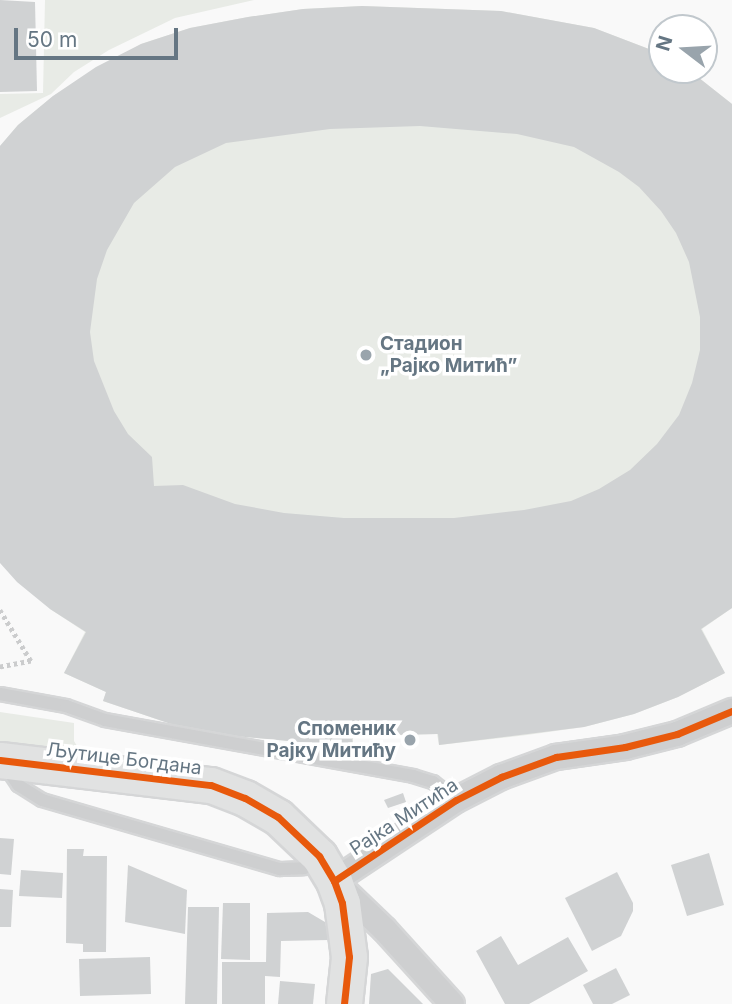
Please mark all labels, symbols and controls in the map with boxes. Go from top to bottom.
scale bar [18,14,182,58]
north arrow [648,14,718,84]
text: 50 m [27,27,77,52]
text: N [651,33,677,54]
place label: Стадион „Рајко Митић” [380,333,517,377]
marker: Стадион „Рајко Митић” [358,347,374,363]
place label: Споменик Рајку Митићу [266,718,396,762]
marker: Споменик Рајку Митићу [402,732,418,748]
street label: Љутице Богдана [45,738,203,780]
street label: Рајка Митића [346,774,462,860]

